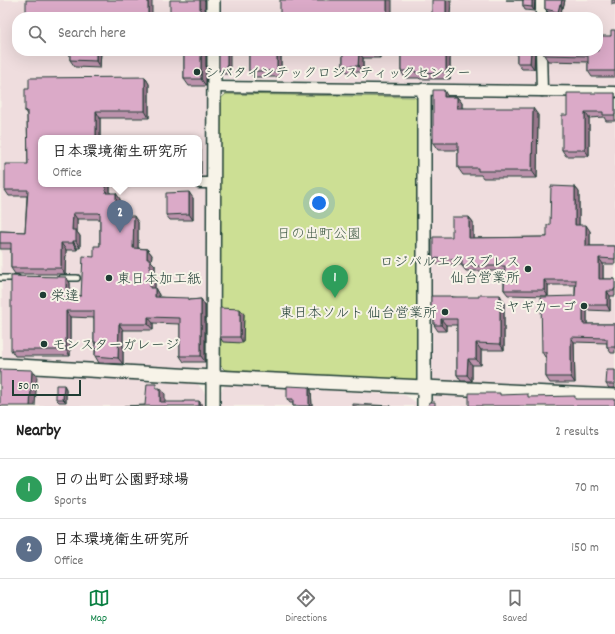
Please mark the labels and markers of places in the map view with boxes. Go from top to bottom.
place label: シバタインテックロジスティックセンター [205,64,471,84]
marker: シバタインテックロジスティックセンター [192,67,202,77]
pin: 2 [107,200,133,233]
place label: ロジパルエクスプレス 仙台営業所 [380,253,520,289]
marker: ロジパルエクスプレス 仙台営業所 [523,264,533,274]
pin: 1 [322,265,348,298]
place label: 東日本加工紙 [117,270,201,290]
marker: 東日本加工紙 [104,273,114,283]
place label: 栄達 [51,287,79,307]
marker: 栄達 [38,290,48,300]
place label: ミヤギカーゴ [492,298,576,318]
marker: ミヤギカーゴ [579,301,589,311]
place label: 東日本ソルト 仙台営業所 [280,304,437,324]
marker: 東日本ソルト 仙台営業所 [440,307,450,317]
place label: モンスターガレージ [52,336,179,356]
marker: モンスターガレージ [39,339,49,349]

